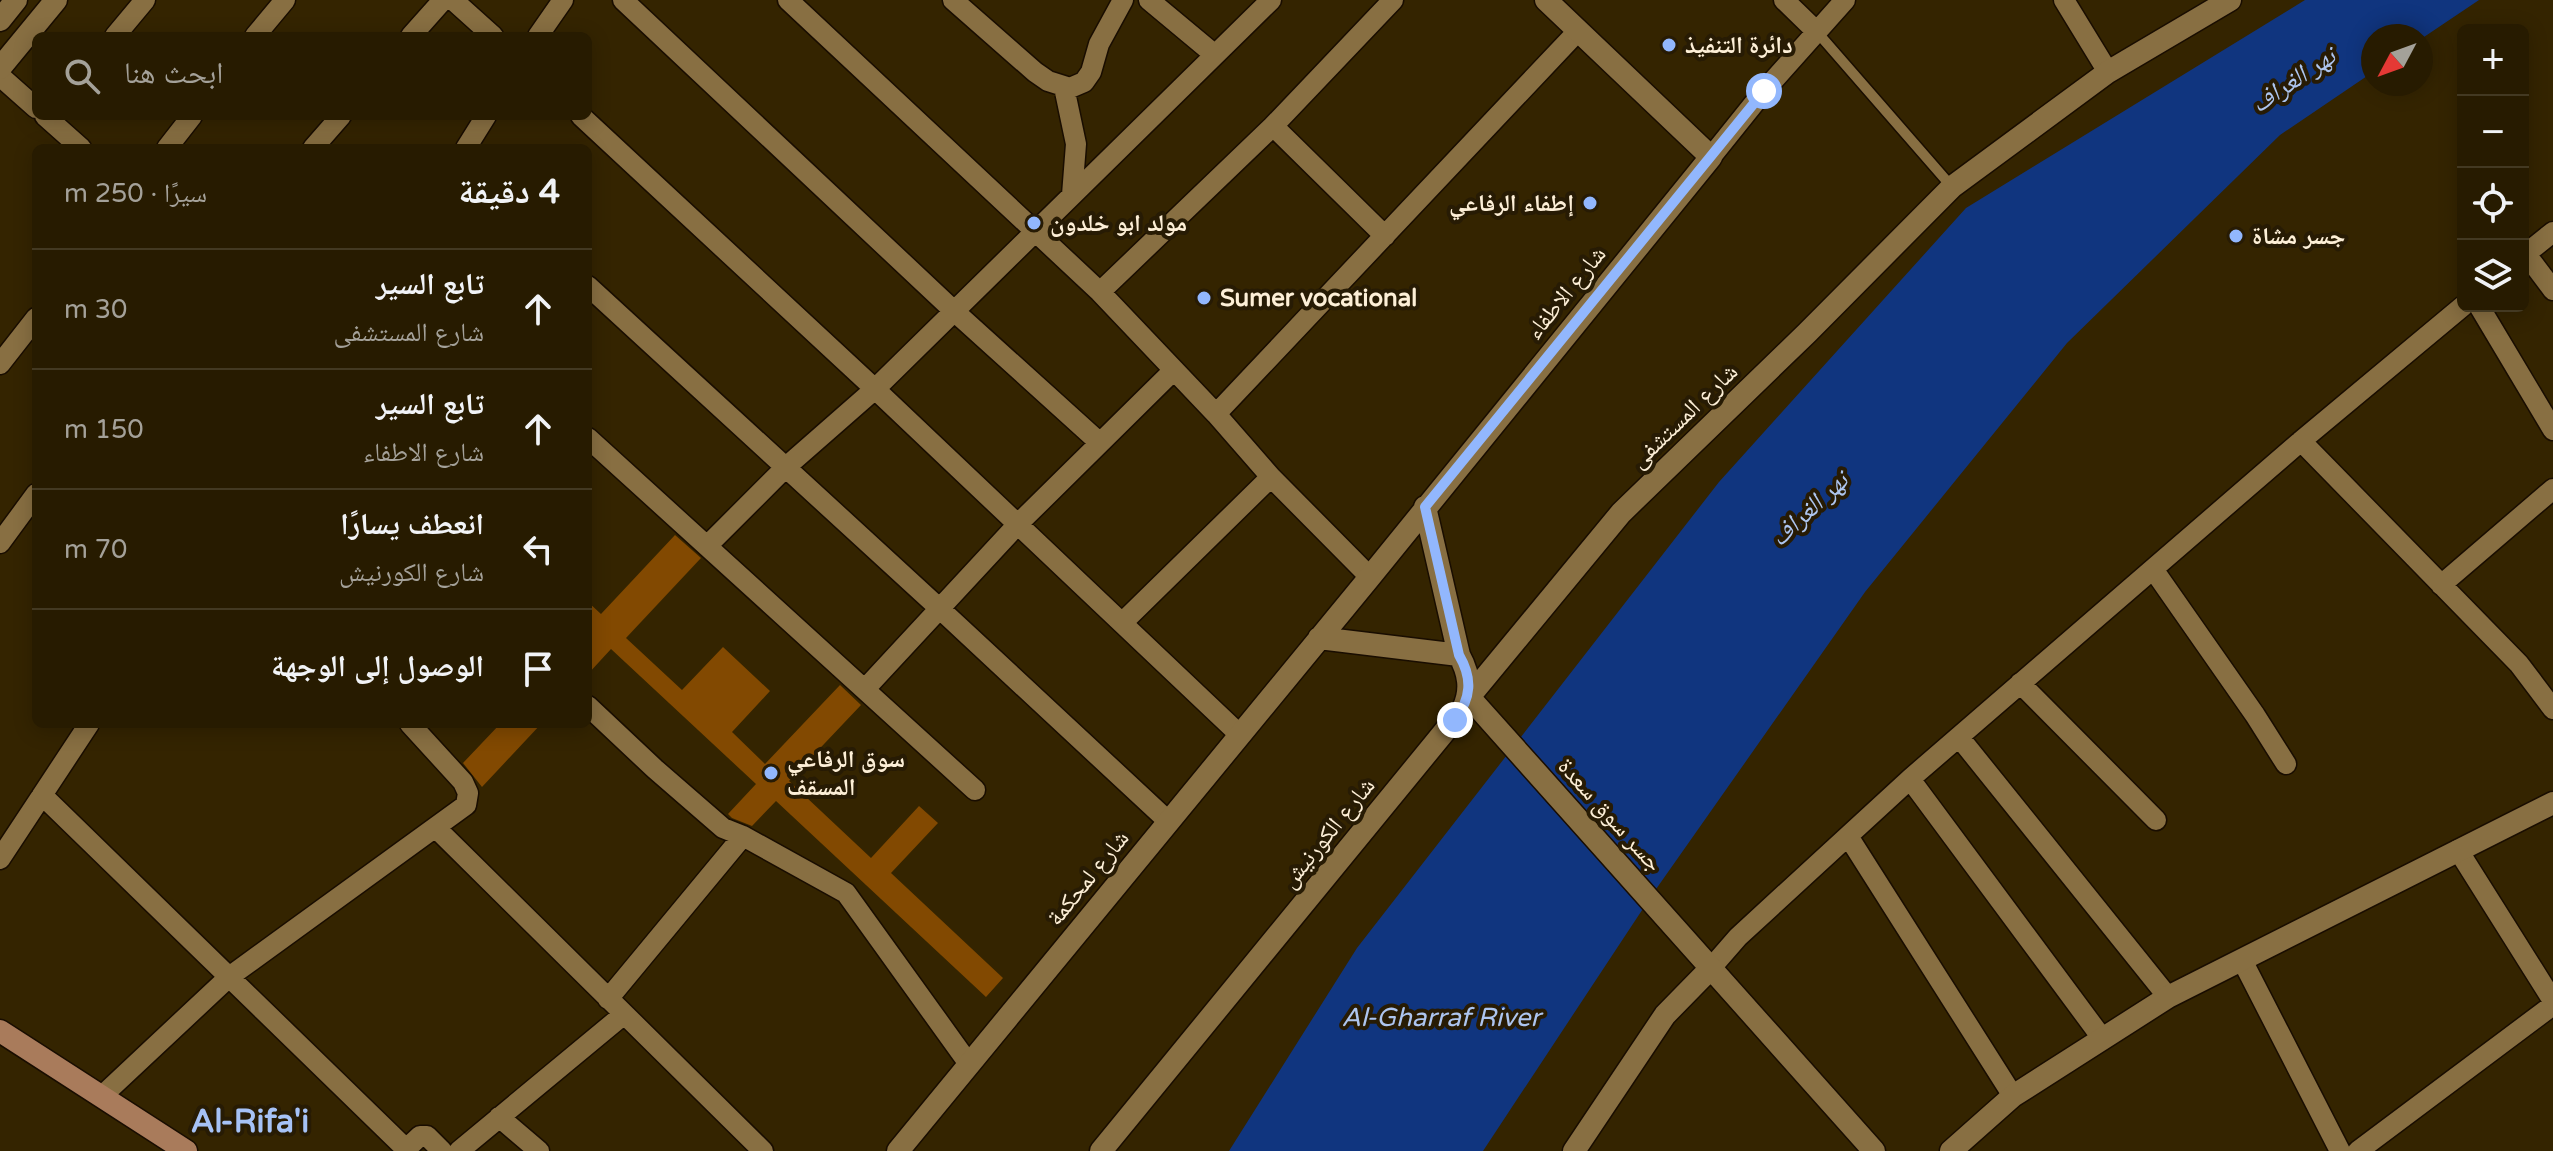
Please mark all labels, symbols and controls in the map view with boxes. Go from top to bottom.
north arrow [2361,24,2433,96]
map controls [2457,24,2529,312]
button: + [2457,24,2529,96]
place label: دائرة التنفيذ [1685,31,1793,60]
search box [32,32,592,120]
marker: دائرة التنفيذ [1660,36,1678,54]
water label: نهر الغراف [2245,38,2344,120]
icon: search [60,54,104,98]
text: ابحث هنا [124,55,223,92]
route start [1746,73,1782,109]
button: − [2457,96,2529,168]
button: locate [2457,168,2529,240]
text: 4 دقيقة [458,172,560,213]
text: سيرًا · 250 m [64,178,207,209]
place label: إطفاء الرفاعي [1449,189,1574,221]
marker: إطفاء الرفاعي [1581,194,1599,212]
place label: مولد ابو خلدون [1050,209,1187,238]
marker: مولد ابو خلدون [1025,214,1043,232]
place label: جسر مشاة [2252,222,2345,251]
marker: جسر مشاة [2227,227,2245,245]
street label: شارع الاطفاء [1520,240,1612,346]
button: layers [2457,240,2529,312]
text: تابع السير [376,266,484,303]
place label: Sumer vocational [1220,284,1417,313]
icon: ahead [516,287,560,331]
marker: Sumer vocational [1195,289,1213,307]
text: 30 m [64,294,127,325]
text: شارع المستشفى [334,317,484,348]
street label: شارع المستشفى [1624,357,1744,475]
text: تابع السير [376,386,484,423]
icon: ahead [516,407,560,451]
text: 150 m [64,414,144,445]
text: شارع الاطفاء [363,437,484,468]
water label: نهر الغراف [1763,463,1857,553]
text: انعطف يسارًا [340,506,484,543]
icon: left [516,527,560,571]
text: 70 m [64,534,127,565]
text: شارع الكورنيش [339,557,484,588]
icon: arrive [516,647,560,691]
text: الوصول إلى الوجهة [271,648,484,685]
route end [1437,702,1473,738]
place label: سوق الرفاعي المسقف [787,745,905,802]
street label: جسر سوق سعدة [1551,752,1669,878]
marker: سوق الرفاعي المسقف [762,764,780,782]
street label: شارع الكورنيش [1275,772,1381,894]
street label: شارع لمحكمة [1041,824,1135,932]
water label: Al-Gharraf River [1341,1002,1544,1033]
district label: Al-Rifa'i [191,1103,309,1141]

